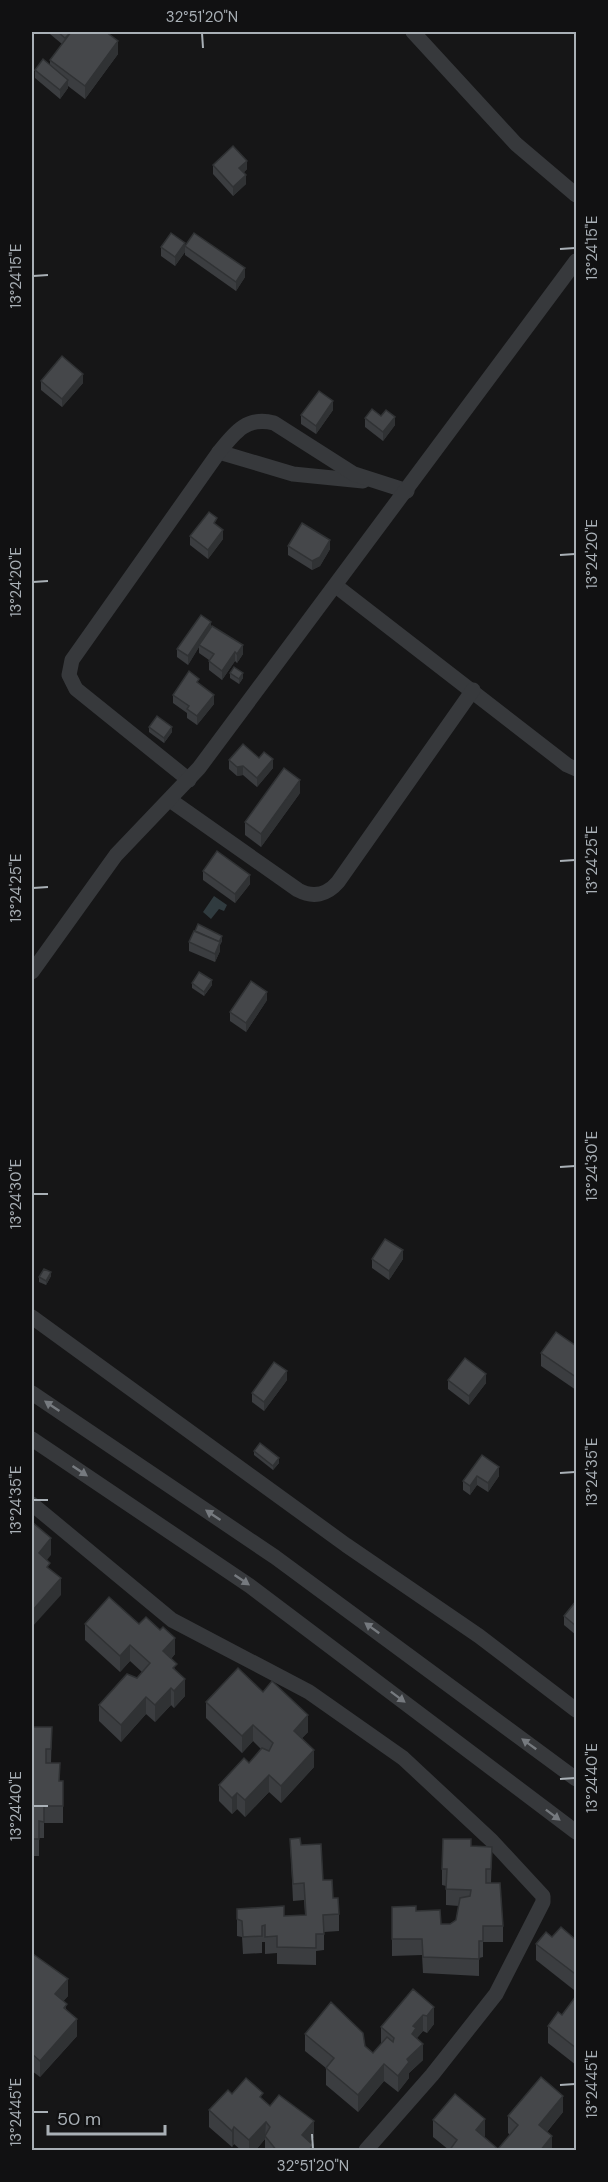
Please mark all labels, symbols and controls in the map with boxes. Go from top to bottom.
text: 32°51'20"N [166,7,238,27]
text: 13°24'15"E [582,216,602,280]
text: 13°24'15"E [6,244,26,308]
text: 13°24'20"E [582,519,602,589]
text: 13°24'20"E [6,547,26,617]
text: 13°24'25"E [582,826,602,894]
text: 13°24'25"E [6,854,26,922]
text: 13°24'30"E [582,1131,602,1201]
text: 13°24'30"E [6,1159,26,1229]
one-way arrow [43,1401,60,1412]
text: 13°24'35"E [582,1437,602,1507]
text: 13°24'35"E [6,1465,26,1535]
one-way arrow [72,1465,88,1476]
one-way arrow [205,1510,222,1521]
one-way arrow [233,1574,249,1586]
one-way arrow [365,1623,380,1635]
one-way arrow [390,1691,405,1703]
one-way arrow [522,1738,538,1750]
text: 13°24'40"E [582,1743,602,1813]
text: 13°24'40"E [6,1771,26,1841]
one-way arrow [545,1809,561,1821]
text: 13°24'45"E [582,2050,602,2118]
text: 13°24'45"E [6,2078,26,2146]
scale bar [48,2098,165,2136]
text: 50 m [57,2107,101,2131]
text: 32°51'20"N [277,2156,349,2176]

